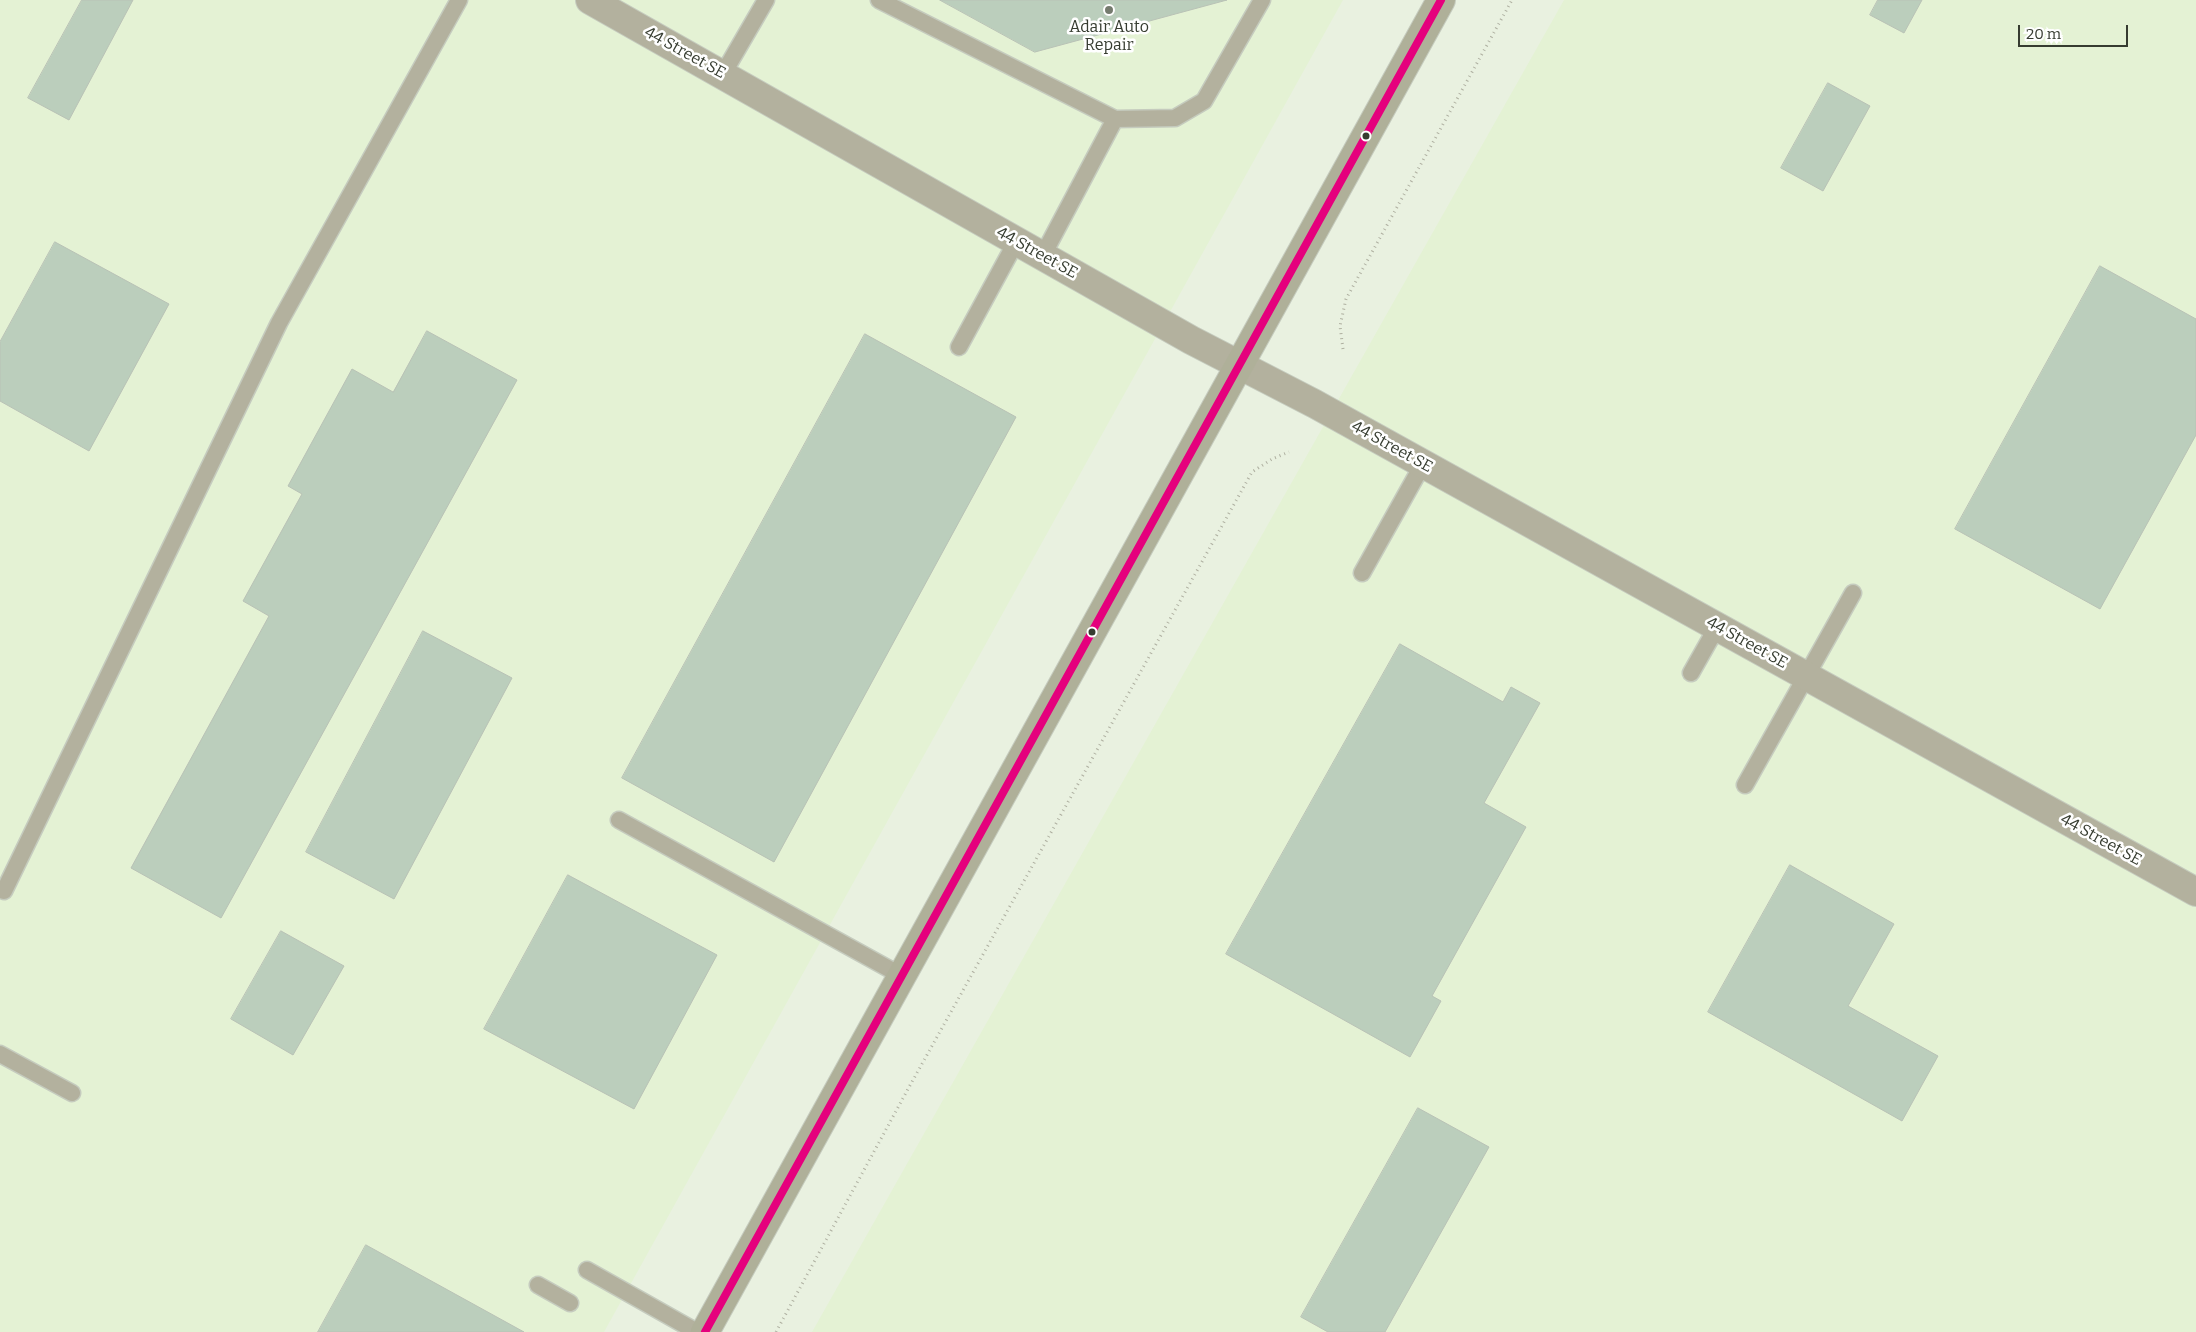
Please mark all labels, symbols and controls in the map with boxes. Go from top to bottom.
marker: Adair Auto Repair [1103,4,1115,16]
scale bar [2021,15,2131,47]
place label: Adair Auto Repair [1069,18,1149,56]
street label: 44 Street SE [641,23,729,83]
text: 20 m [2026,25,2061,43]
unlabelled marker [1361,131,1371,141]
street label: 44 Street SE [993,223,1081,283]
street label: 44 Street SE [1348,417,1436,477]
street label: 44 Street SE [1703,613,1791,673]
unlabelled marker [1087,627,1097,637]
street label: 44 Street SE [2057,810,2145,870]

